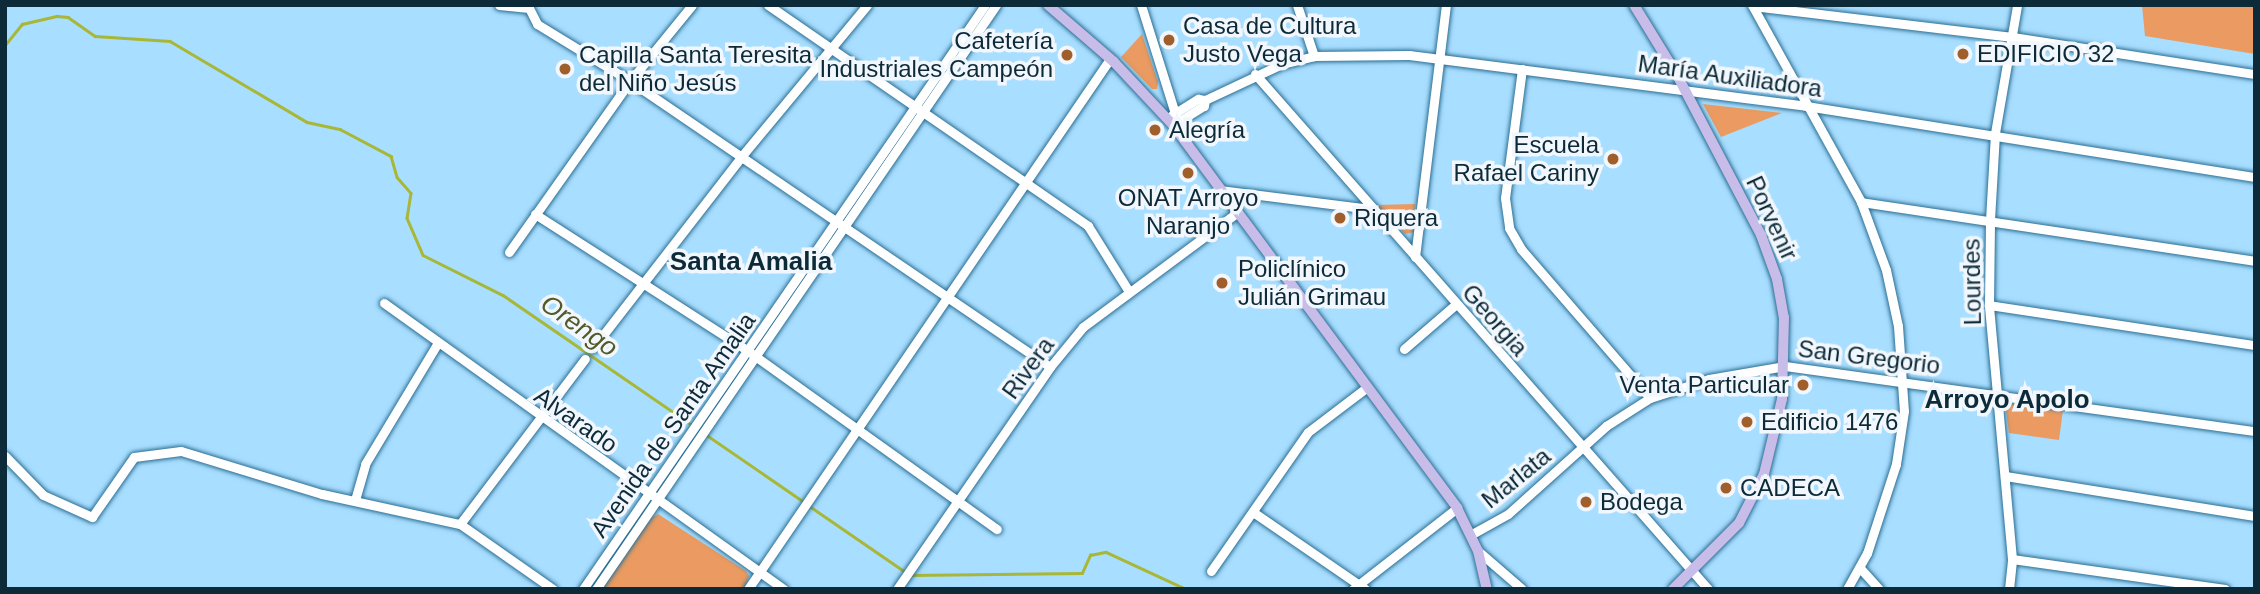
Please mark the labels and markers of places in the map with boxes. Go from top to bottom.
place label: Casa de Cultura Justo Vega [1183,12,1356,68]
place label: Cafetería Industriales Campeón [820,27,1053,83]
marker: Casa de Cultura Justo Vega [1161,32,1177,48]
place label: EDIFICIO 32 [1977,40,2114,68]
place label: Capilla Santa Teresita del Niño Jesús [579,41,812,97]
marker: EDIFICIO 32 [1955,46,1971,62]
marker: Cafetería Industriales Campeón [1059,47,1075,63]
marker: Capilla Santa Teresita del Niño Jesús [557,61,573,77]
place label: Alegría [1169,116,1245,144]
marker: Alegría [1147,122,1163,138]
place label: Escuela Rafael Cariny [1454,131,1599,187]
marker: Escuela Rafael Cariny [1605,151,1621,167]
marker: ONAT Arroyo Naranjo [1180,165,1196,181]
place label: ONAT Arroyo Naranjo [1117,184,1259,240]
place label: Riquera [1354,204,1438,232]
marker: Riquera [1332,210,1348,226]
place label: Policlínico Julián Grimau [1238,255,1386,311]
marker: Policlínico Julián Grimau [1212,273,1232,293]
place label: Venta Particular [1620,371,1789,399]
marker: Venta Particular [1795,377,1811,393]
place label: Edificio 1476 [1761,408,1898,436]
marker: Edificio 1476 [1739,414,1755,430]
place label: CADECA [1740,474,1840,502]
marker: CADECA [1718,480,1734,496]
place label: Bodega [1600,488,1683,516]
marker: Bodega [1578,494,1594,510]

